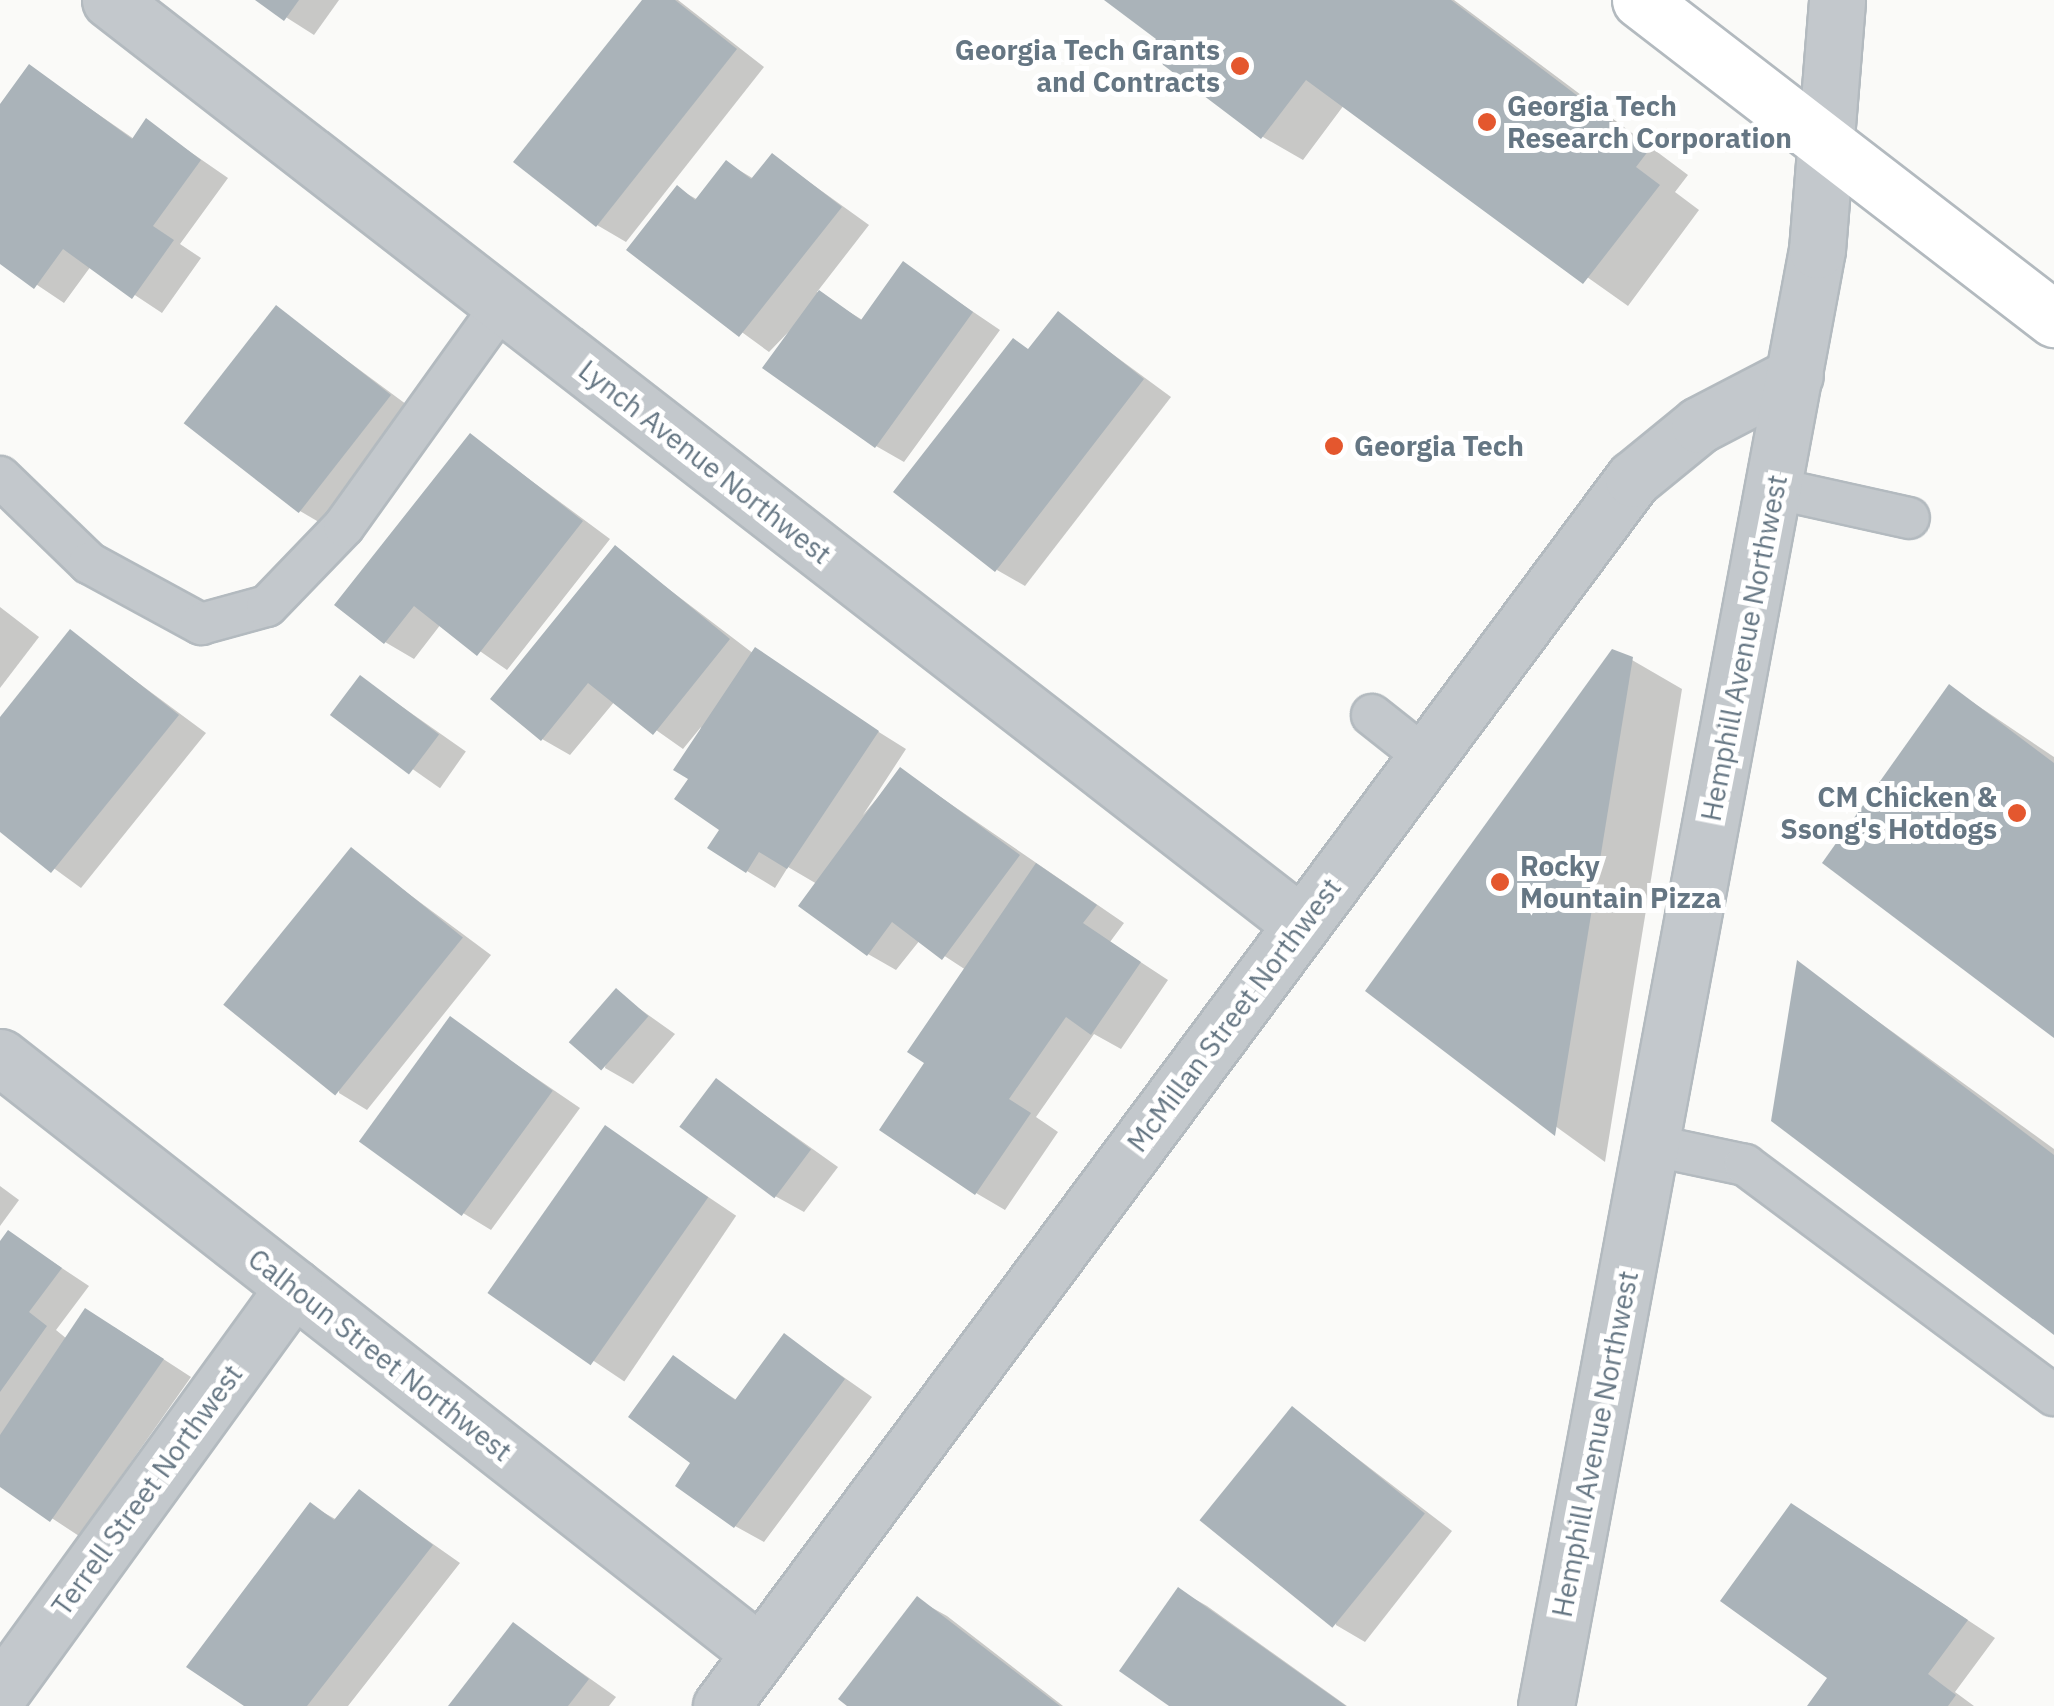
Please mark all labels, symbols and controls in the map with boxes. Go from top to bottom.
place label: Georgia Tech Grants and Contracts [955,33,1220,99]
marker: Georgia Tech Grants and Contracts [1229,55,1251,77]
place label: Georgia Tech Research Corporation [1507,89,1792,155]
marker: Georgia Tech Research Corporation [1476,111,1498,133]
street label: Lynch Avenue Northwest [572,353,838,571]
place label: Georgia Tech [1354,429,1524,463]
marker: Georgia Tech [1323,435,1345,457]
street label: Hemphill Avenue Northwest [1694,472,1794,824]
place label: CM Chicken & Ssong's Hotdogs [1780,780,1997,846]
marker: CM Chicken & Ssong's Hotdogs [2006,802,2028,824]
place label: Rocky Mountain Pizza [1520,849,1721,915]
marker: Rocky Mountain Pizza [1489,871,1511,893]
street label: McMillan Street Northwest [1120,872,1348,1158]
street label: Calhoun Street Northwest [242,1242,518,1468]
street label: Hemphill Avenue Northwest [1545,1268,1645,1620]
street label: Terrell Street Northwest [45,1358,249,1622]

